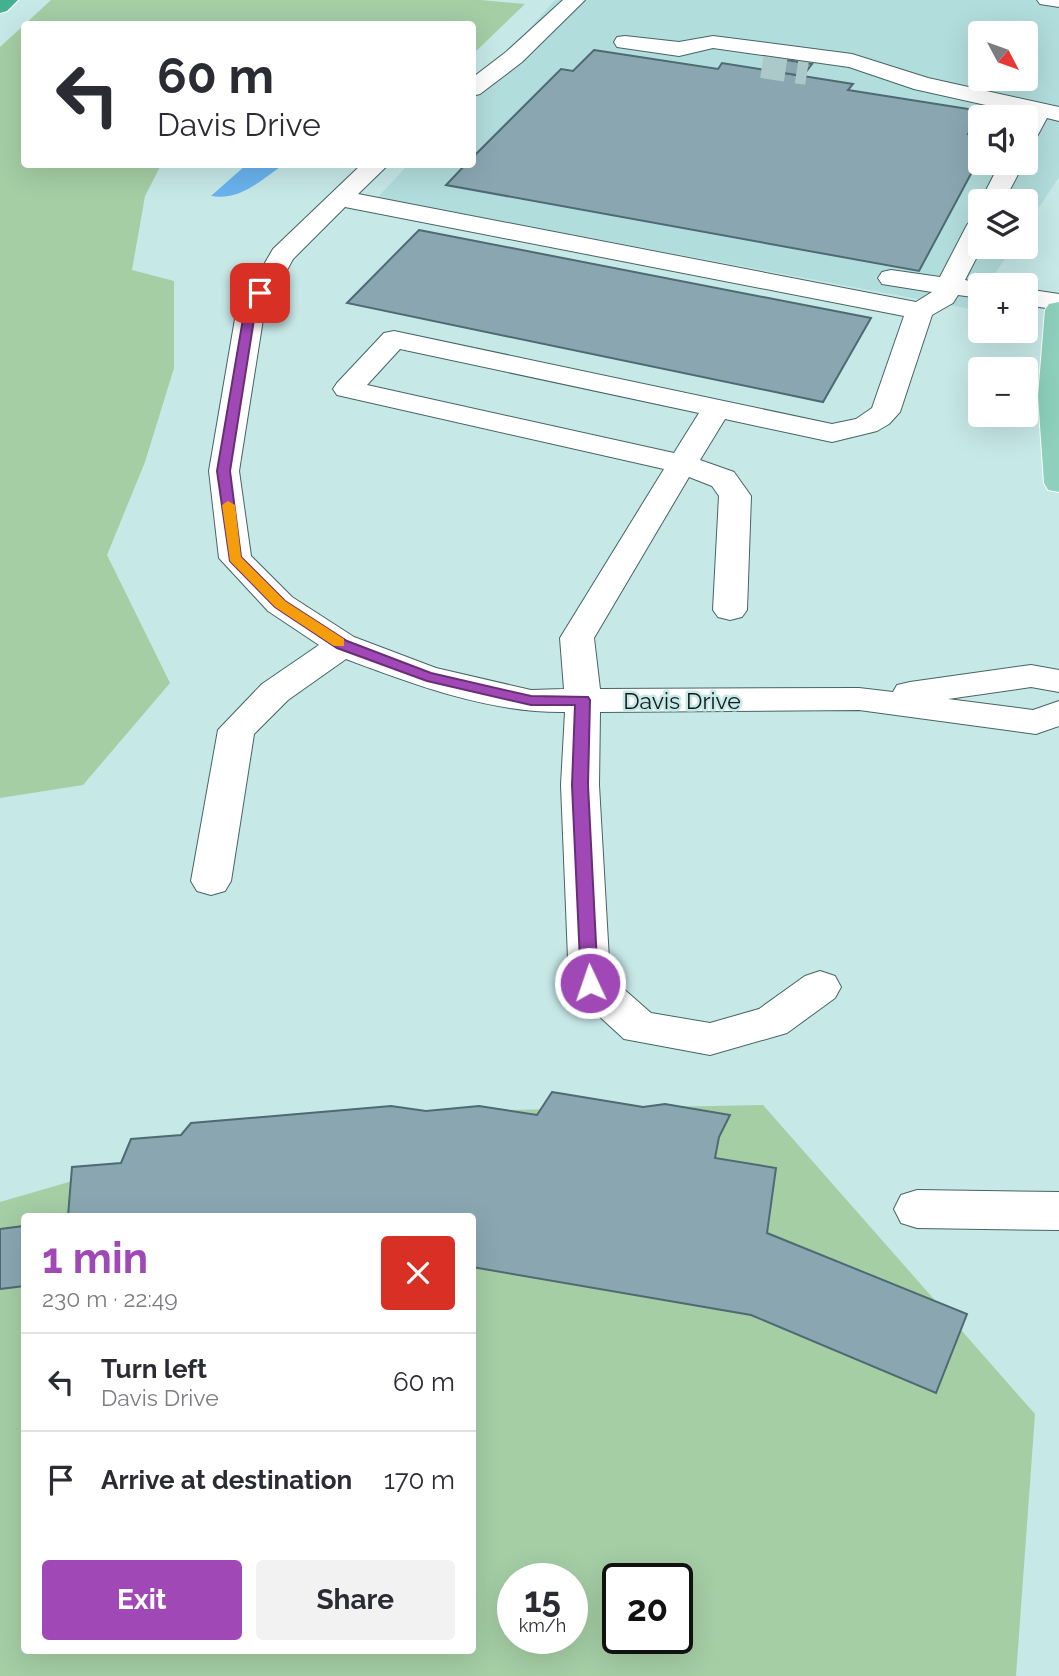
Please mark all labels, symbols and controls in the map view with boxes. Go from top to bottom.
north arrow [968,21,1038,91]
map controls [968,21,1038,427]
text: 60 m [157,47,274,104]
icon: left [42,49,133,140]
button: sound [968,105,1038,175]
text: Davis Drive [157,106,321,143]
button: layers [968,189,1038,259]
pin [230,263,290,323]
button: + [968,273,1038,343]
icon: arrive [241,274,279,312]
button: − [968,357,1038,427]
street label: Davis Drive [623,687,741,714]
position arrow [553,946,627,1020]
text: 1 min [42,1234,148,1283]
button: close [381,1236,455,1310]
text: 230 m · 22:49 [42,1285,178,1312]
text: Turn left [101,1354,207,1384]
icon: left [42,1363,80,1401]
text: 60 m [393,1367,455,1397]
text: Davis Drive [101,1384,219,1411]
icon: arrive [42,1461,80,1499]
text: Arrive at destination [101,1465,352,1495]
text: 170 m [384,1465,455,1495]
button: Exit [42,1560,242,1640]
button: Share [256,1560,455,1640]
speed limit sign: 20 [602,1563,693,1654]
text: 15 [524,1579,561,1620]
text: km/h [519,1615,566,1636]

